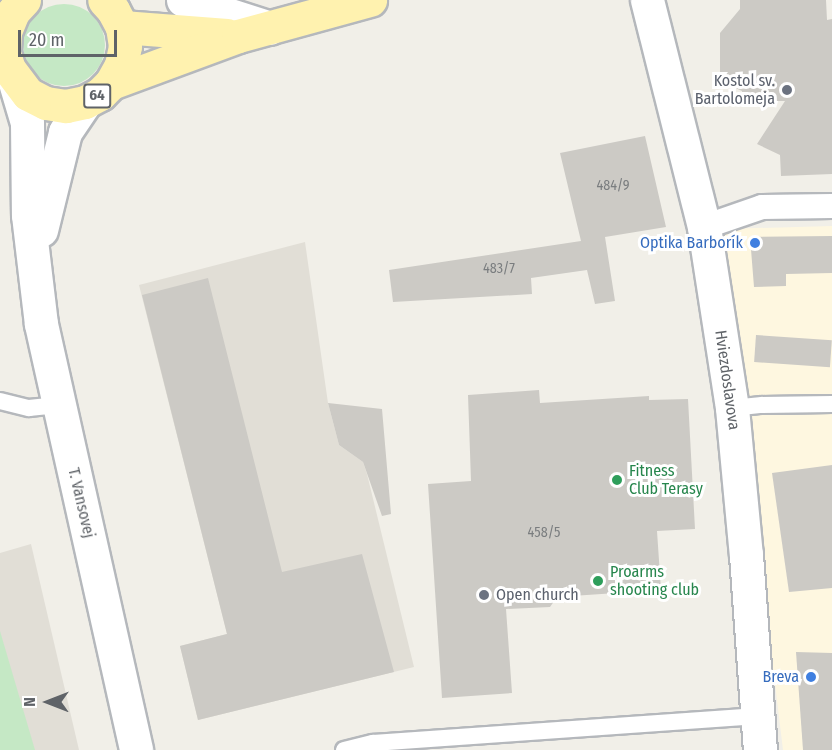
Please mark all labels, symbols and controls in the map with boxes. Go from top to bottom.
scale bar [21,18,120,56]
text: 20 m [29,29,64,51]
place label: Kostol sv. Bartolomeja [695,71,775,109]
marker: Kostol sv. Bartolomeja [780,83,794,97]
road number: 64 [82,84,112,108]
house number: 484/9 [596,178,630,194]
place label: Optika Barborík [640,233,743,253]
marker: Optika Barborík [748,236,762,250]
house number: 483/7 [483,261,515,277]
street label: Hviezdoslavova [710,329,744,431]
place label: Fitness Club Terasy [629,461,703,499]
street label: T. Vansovej [64,466,98,540]
marker: Fitness Club Terasy [610,473,624,487]
house number: 458/5 [528,525,560,541]
place label: Proarms shooting club [610,562,699,600]
marker: Proarms shooting club [591,574,605,588]
place label: Open church [496,585,579,605]
marker: Open church [477,588,491,602]
place label: Breva [763,667,799,687]
marker: Breva [804,670,818,684]
north arrow [18,672,78,732]
text: N [20,697,39,707]

